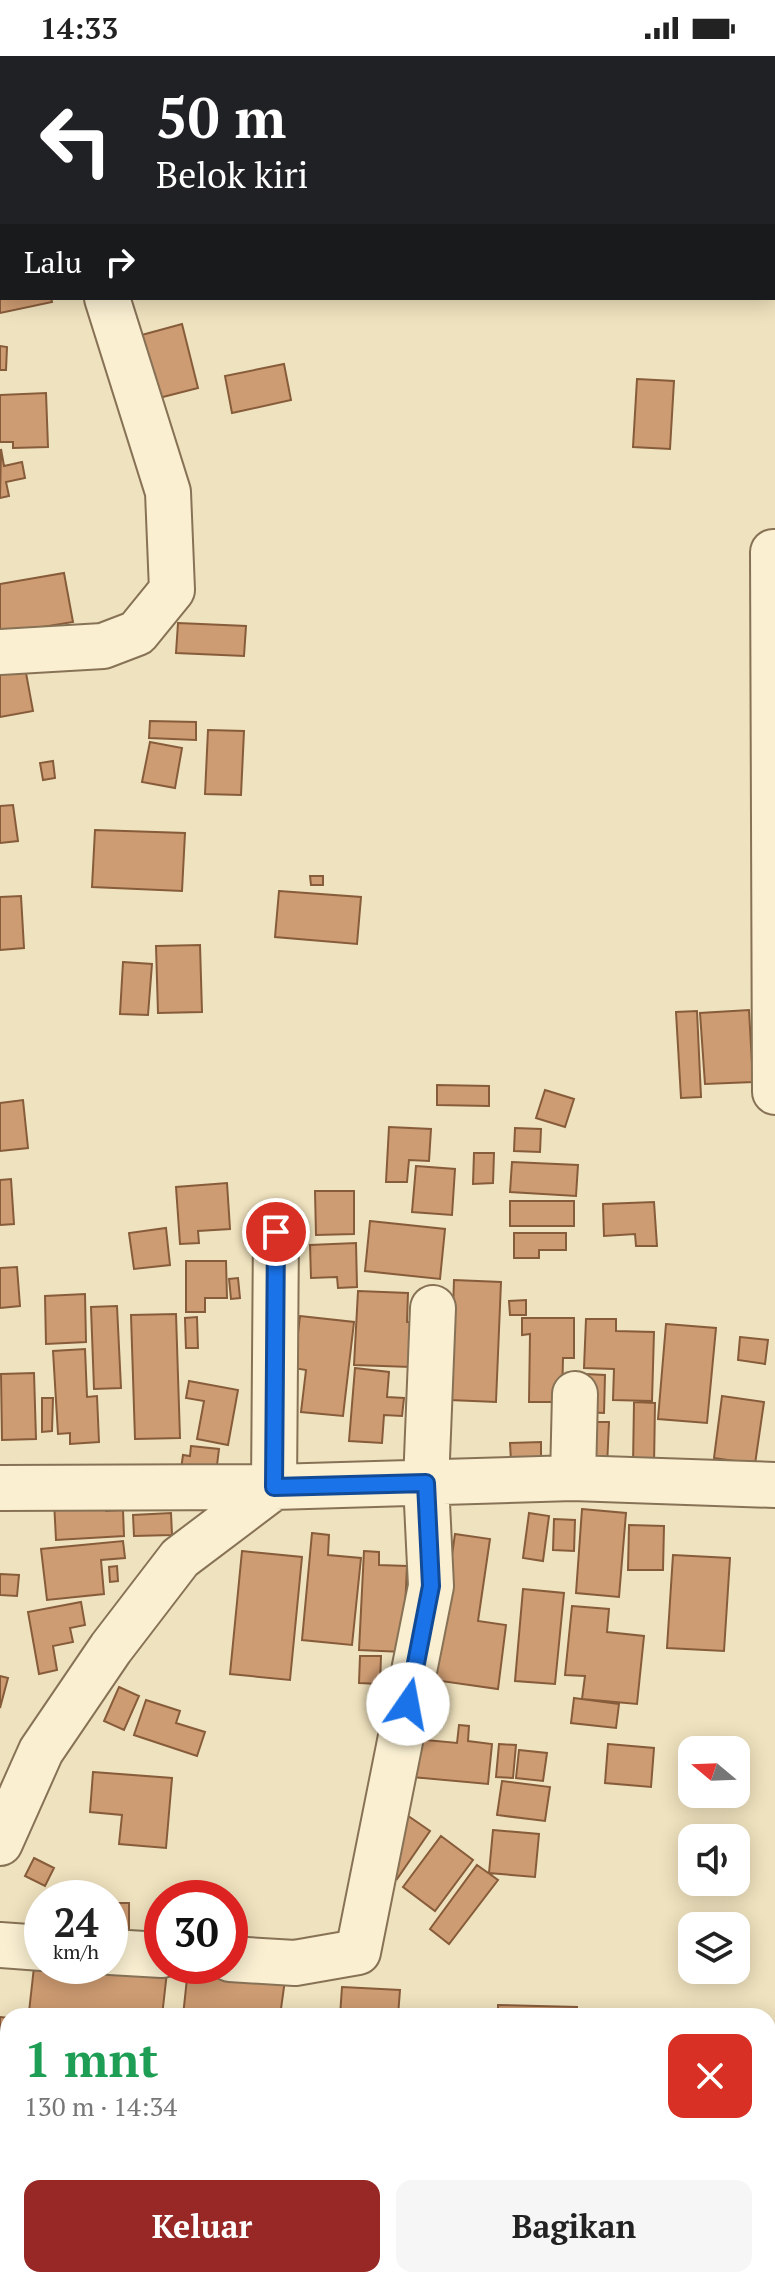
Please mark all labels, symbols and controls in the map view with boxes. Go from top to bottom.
text: 14:33 [40,8,118,48]
text: 50 m [156,80,286,154]
icon: left [24,88,128,192]
text: Belok kiri [156,151,308,198]
icon: right [98,240,142,284]
text: Lalu [24,242,82,282]
pin [242,1198,310,1266]
icon: arrive [254,1210,298,1254]
position arrow [366,1662,450,1746]
north arrow [678,1736,750,1808]
map controls [678,1736,750,1984]
button: sound [678,1824,750,1896]
speed limit sign: 30 [144,1880,248,1984]
text: 24 [53,1895,99,1948]
button: layers [678,1912,750,1984]
text: km/h [53,1938,99,1965]
text: 1 mnt [24,2027,159,2091]
button: close [668,2034,752,2118]
text: 130 m · 14:34 [24,2089,177,2123]
button: Keluar [24,2180,380,2272]
button: Bagikan [396,2180,752,2272]

